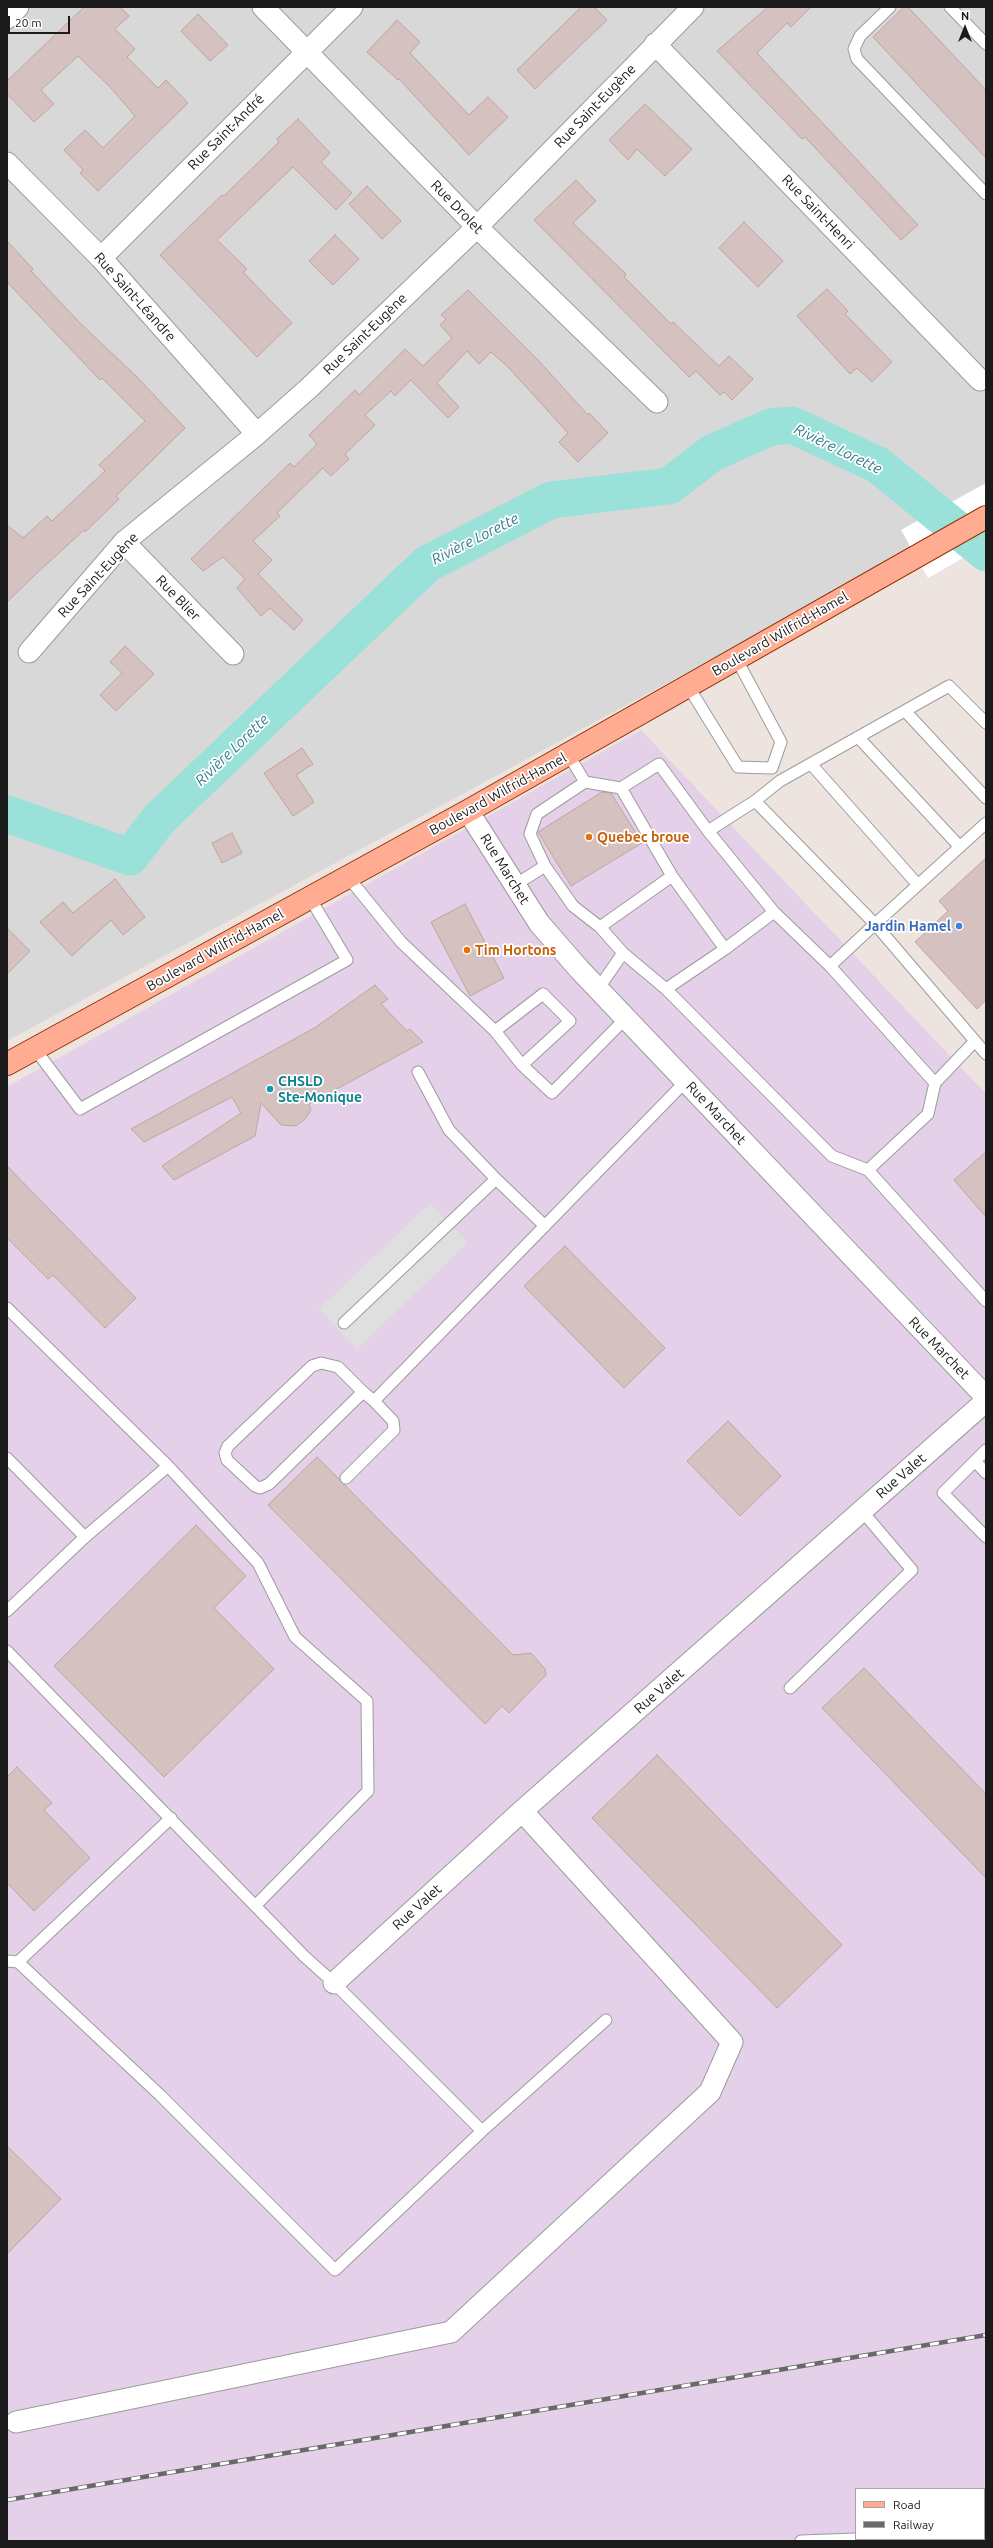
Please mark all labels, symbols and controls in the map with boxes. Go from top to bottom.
scale bar [10,8,72,34]
north arrow [945,8,985,48]
text: N [961,10,969,22]
text: 20 m [15,16,42,29]
street label: Rue Saint-Eugène [551,61,639,151]
street label: Rue Saint-André [184,90,268,174]
street label: Rue Saint-Henri [778,171,858,253]
street label: Rue Drolet [427,177,487,237]
street label: Rue Saint-Léandre [91,249,179,345]
street label: Rue Saint-Eugène [320,290,410,378]
water label: Rivière Lorette [791,420,885,478]
water label: Rivière Lorette [428,509,522,569]
street label: Rue Saint-Eugène [54,529,142,621]
street label: Rue Blier [152,572,204,624]
street label: Boulevard Wilfrid-Hamel [709,588,851,680]
water label: Rivière Lorette [191,710,273,790]
street label: Boulevard Wilfrid-Hamel [427,749,569,839]
place label: Quebec broue [597,829,690,845]
street label: Rue Marchet [477,831,533,907]
marker: Quebec broue [584,832,594,842]
street label: Boulevard Wilfrid-Hamel [144,905,286,995]
place label: Jardin Hamel [865,918,951,934]
marker: Jardin Hamel [954,921,964,931]
place label: Tim Hortons [475,942,556,958]
marker: Tim Hortons [462,945,472,955]
place label: CHSLD Ste-Monique [278,1073,362,1106]
street label: Rue Marchet [683,1078,749,1148]
marker: CHSLD Ste-Monique [265,1084,275,1094]
street label: Rue Marchet [905,1313,973,1383]
street label: Rue Valet [873,1450,929,1502]
street label: Rue Valet [631,1665,687,1717]
street label: Rue Valet [389,1881,445,1933]
legend [855,2488,985,2540]
text: Road [893,2498,921,2511]
text: Railway [893,2518,934,2531]

